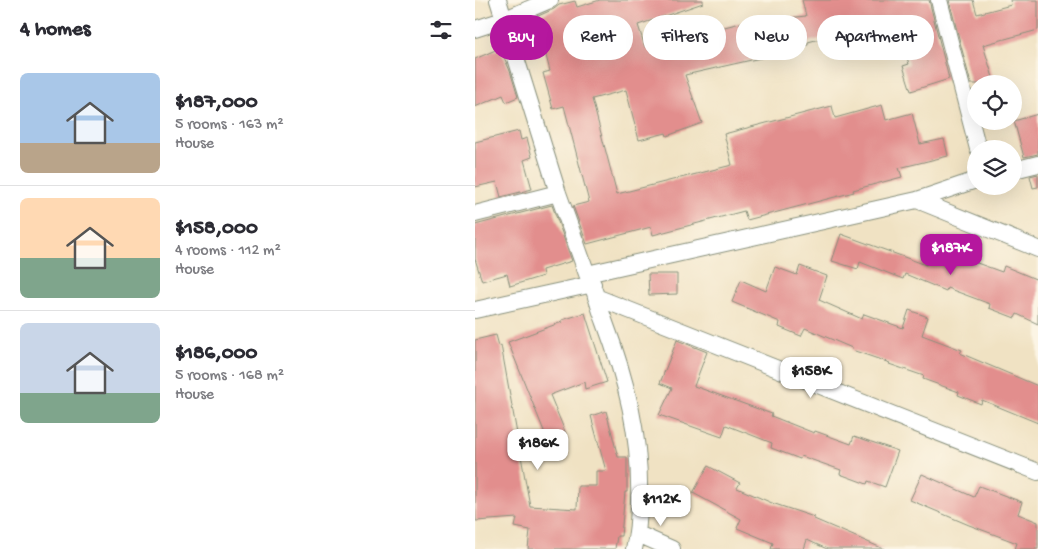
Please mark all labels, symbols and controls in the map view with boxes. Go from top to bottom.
chip: Buy [490,15,553,60]
chip: Rent [563,15,633,60]
chip: Filters [643,15,726,60]
chip: New [736,15,807,60]
chip: Apartment [817,15,934,60]
icon: filters [427,16,455,44]
text: 4 homes [20,18,91,43]
map controls [967,75,1022,195]
button: locate [967,75,1022,130]
text: $187,000 [175,91,258,116]
icon: home [60,93,120,153]
text: 5 rooms · 163 m² [175,116,284,135]
text: House [175,135,214,154]
button: layers [967,140,1022,195]
text: $158,000 [175,217,258,242]
icon: home [60,218,120,278]
pin: $187K [916,234,986,276]
text: $187K [931,240,971,259]
text: 4 rooms · 112 m² [175,242,281,261]
text: House [175,261,214,280]
text: $186,000 [175,342,257,367]
icon: home [60,343,120,403]
pin: $158K [776,356,846,399]
text: $158K [791,363,831,382]
text: 5 rooms · 168 m² [175,367,284,386]
text: House [175,386,214,405]
pin: $186K [503,428,573,471]
text: $186K [518,435,558,454]
pin: $112K [626,484,696,527]
text: $112K [643,491,679,510]

